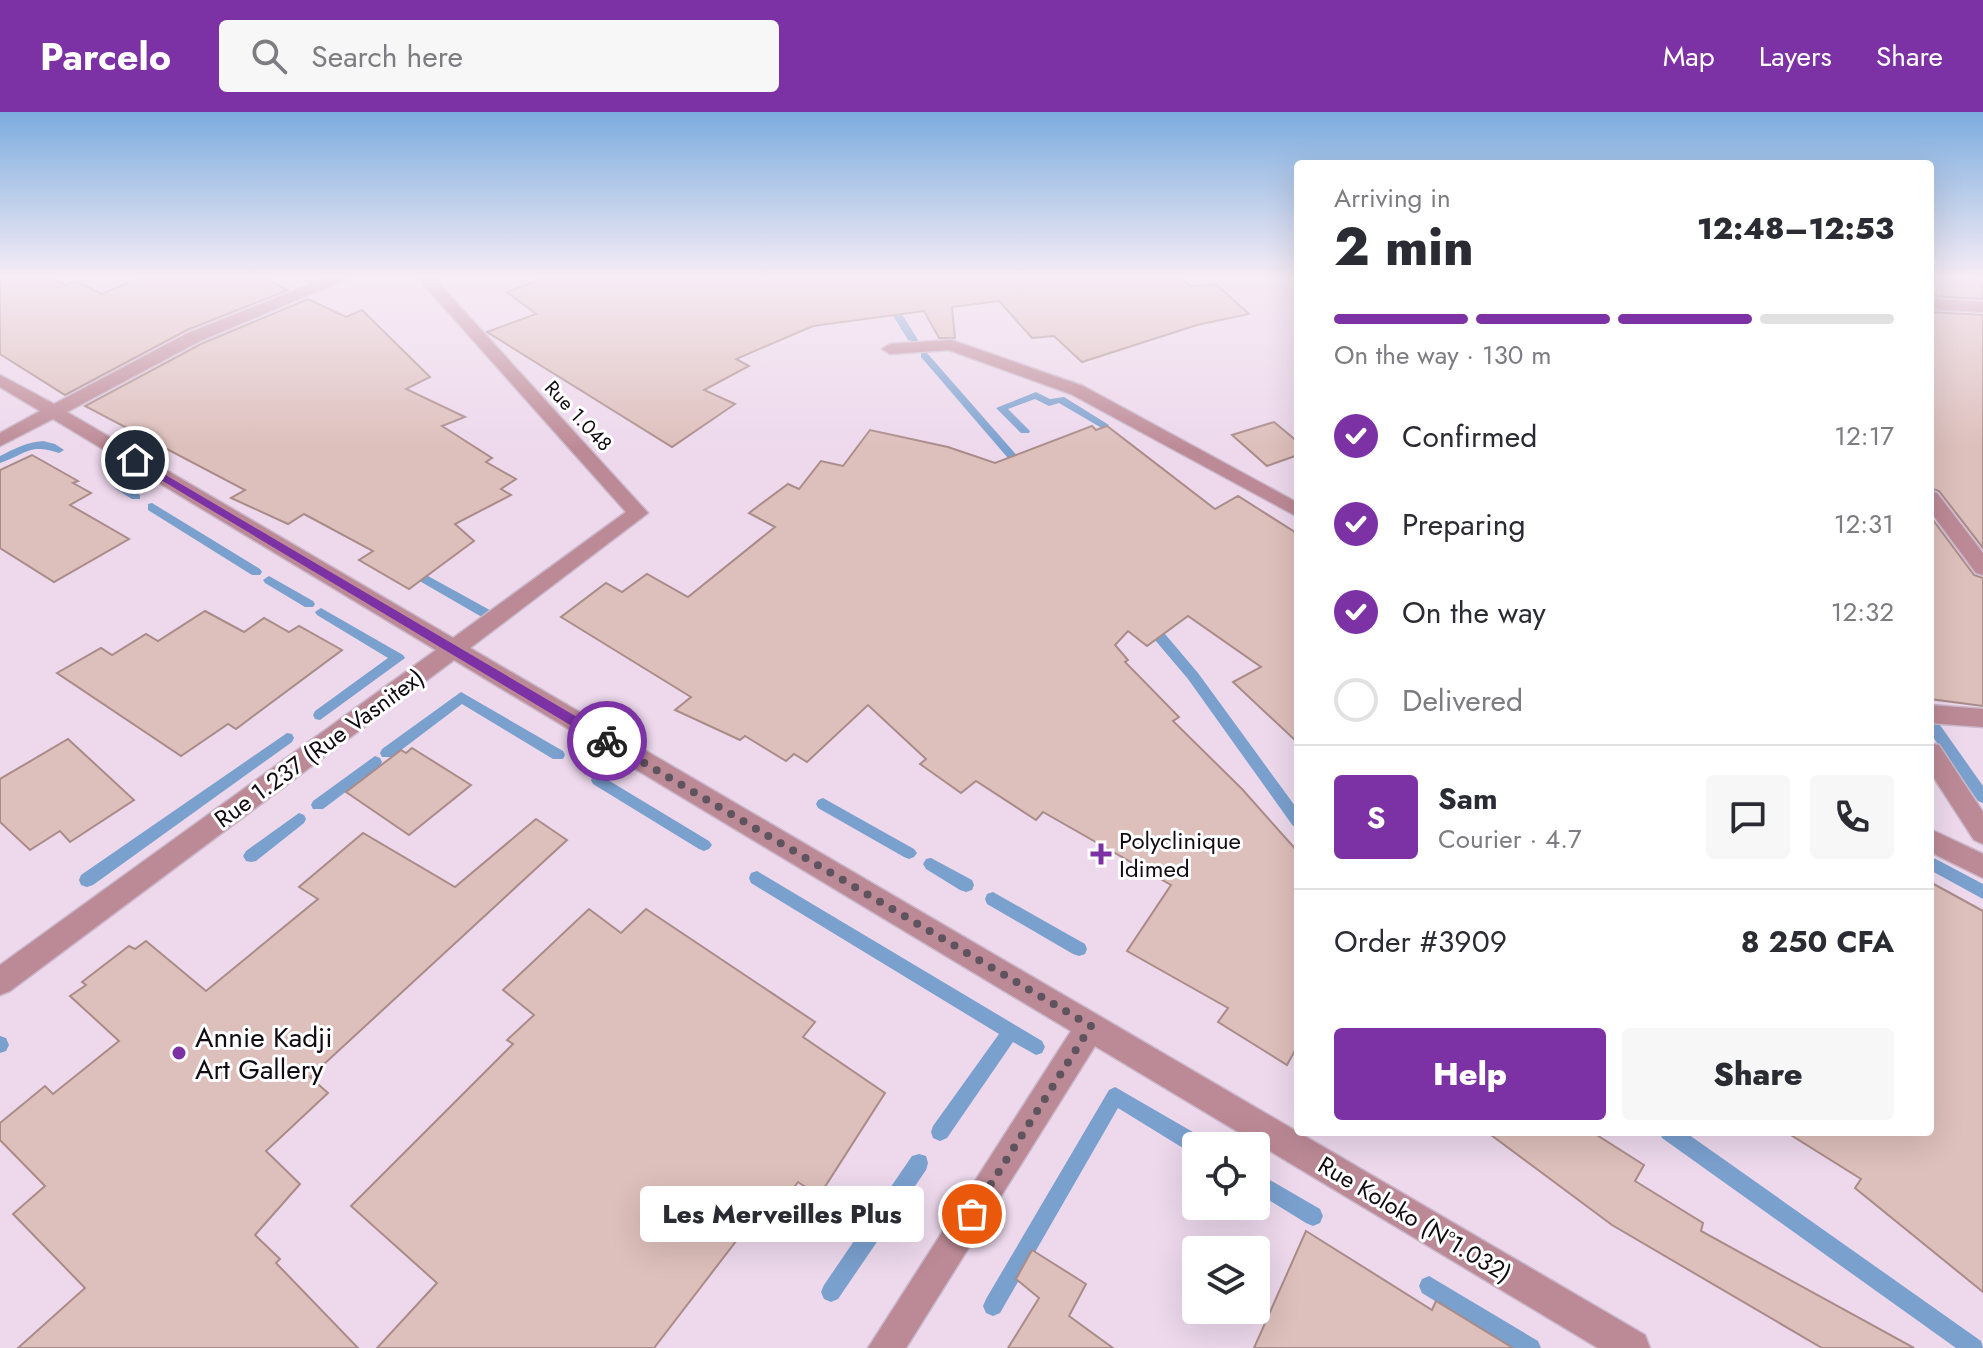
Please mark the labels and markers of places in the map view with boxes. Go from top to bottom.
pin [101,426,169,494]
place label: Polyclinique Idimed [1119,823,1241,886]
marker: Polyclinique Idimed [1090,843,1112,865]
place label: Annie Kadji Art Gallery [195,1017,333,1090]
marker: Annie Kadji Art Gallery [170,1044,188,1062]
pin [938,1180,1006,1248]
callout: Les Merveilles Plus [640,1186,924,1242]

